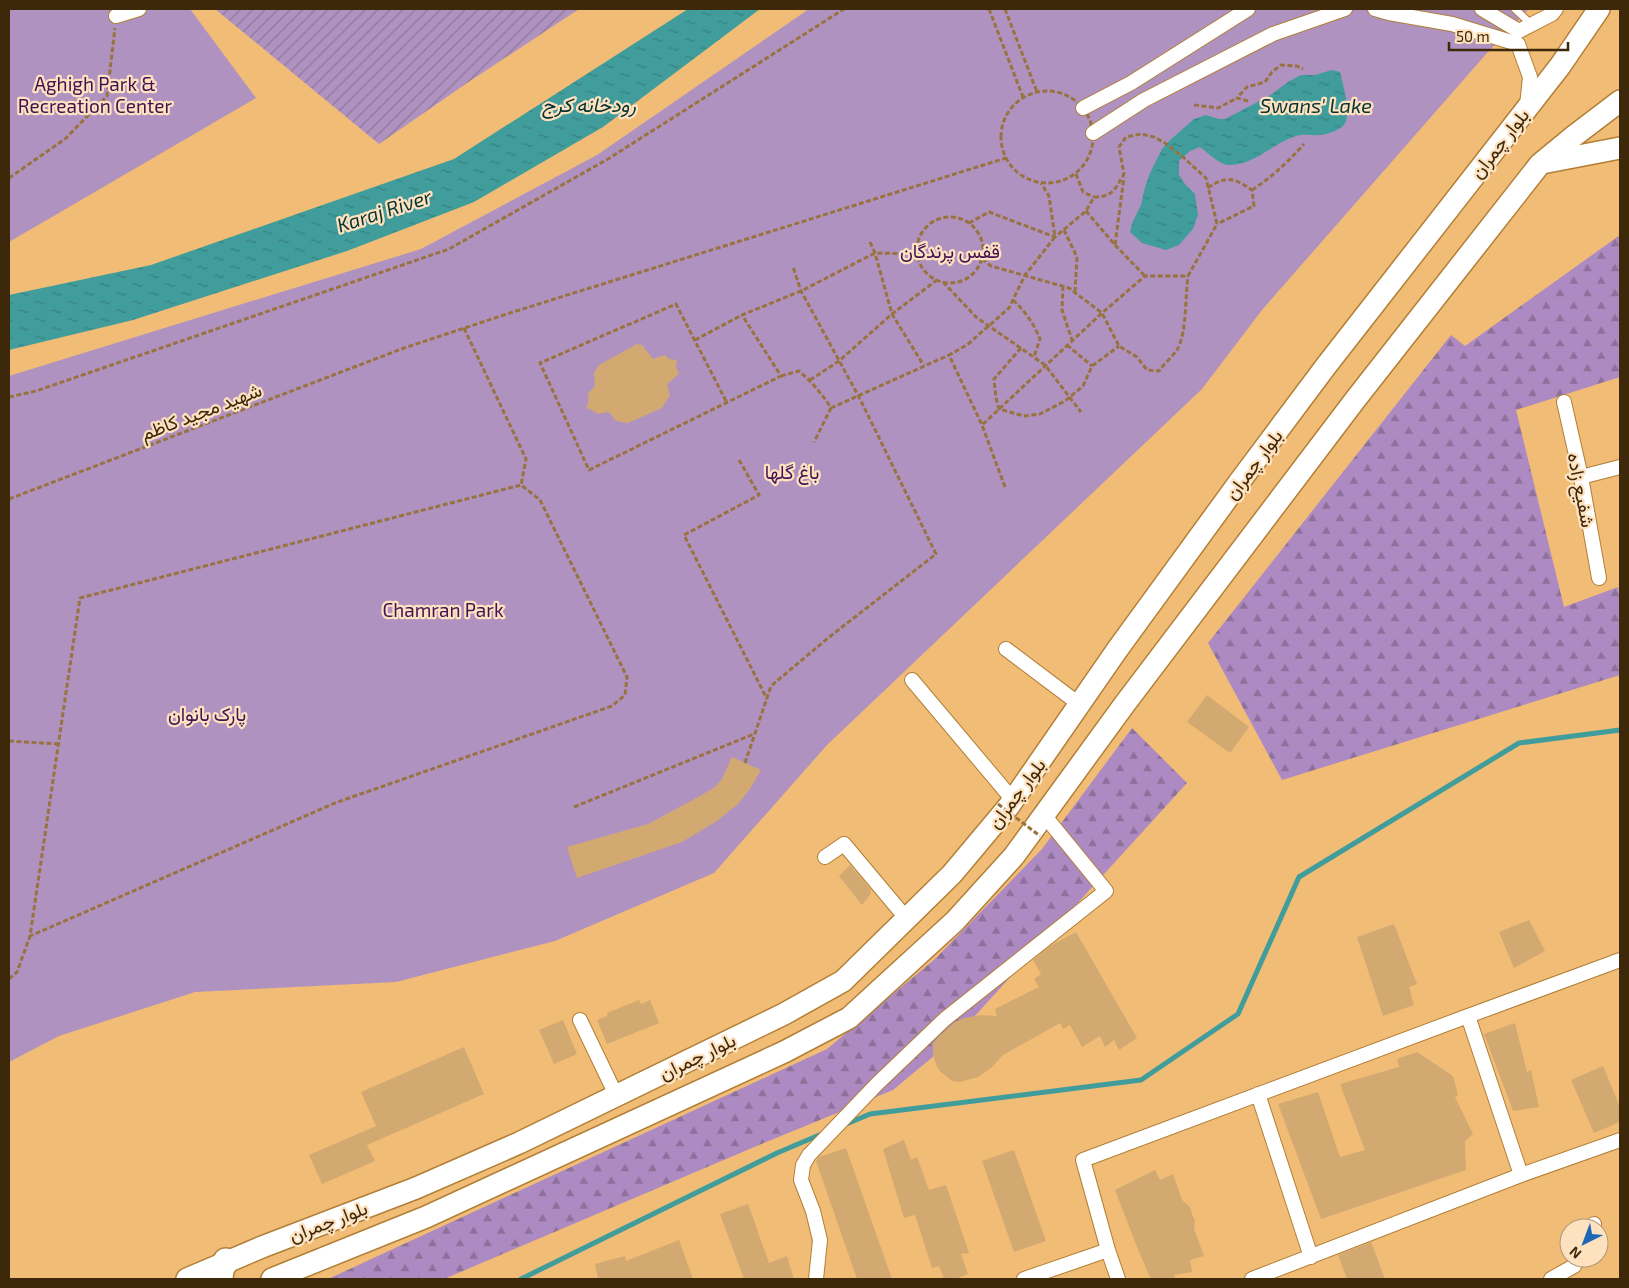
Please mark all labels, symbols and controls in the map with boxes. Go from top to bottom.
scale bar [1449,20,1568,52]
text: 50 m [1456,27,1490,45]
park label: Aghigh Park & Recreation Center [18,72,173,117]
water label: رودخانه کرج [542,92,636,119]
water label: Swans' Lake [1260,93,1372,117]
street label: بلوار چمران [1465,104,1536,184]
water label: Karaj River [334,183,435,237]
park label: قفس پرندگان [900,239,1000,265]
street label: شهید مجید کاظم [137,377,266,447]
street label: بلوار چمران [1219,424,1289,506]
street label: شفیع زاده [1561,451,1601,530]
park label: باغ گلها [765,460,819,485]
park label: Chamran Park [382,598,504,621]
park label: پارک بانوان [168,702,246,728]
street label: بلوار چمران [982,753,1052,835]
street label: بلوار چمران [655,1028,740,1087]
street label: بلوار چمران [286,1196,372,1249]
north arrow [1559,1218,1609,1268]
text: N [1566,1243,1584,1263]

